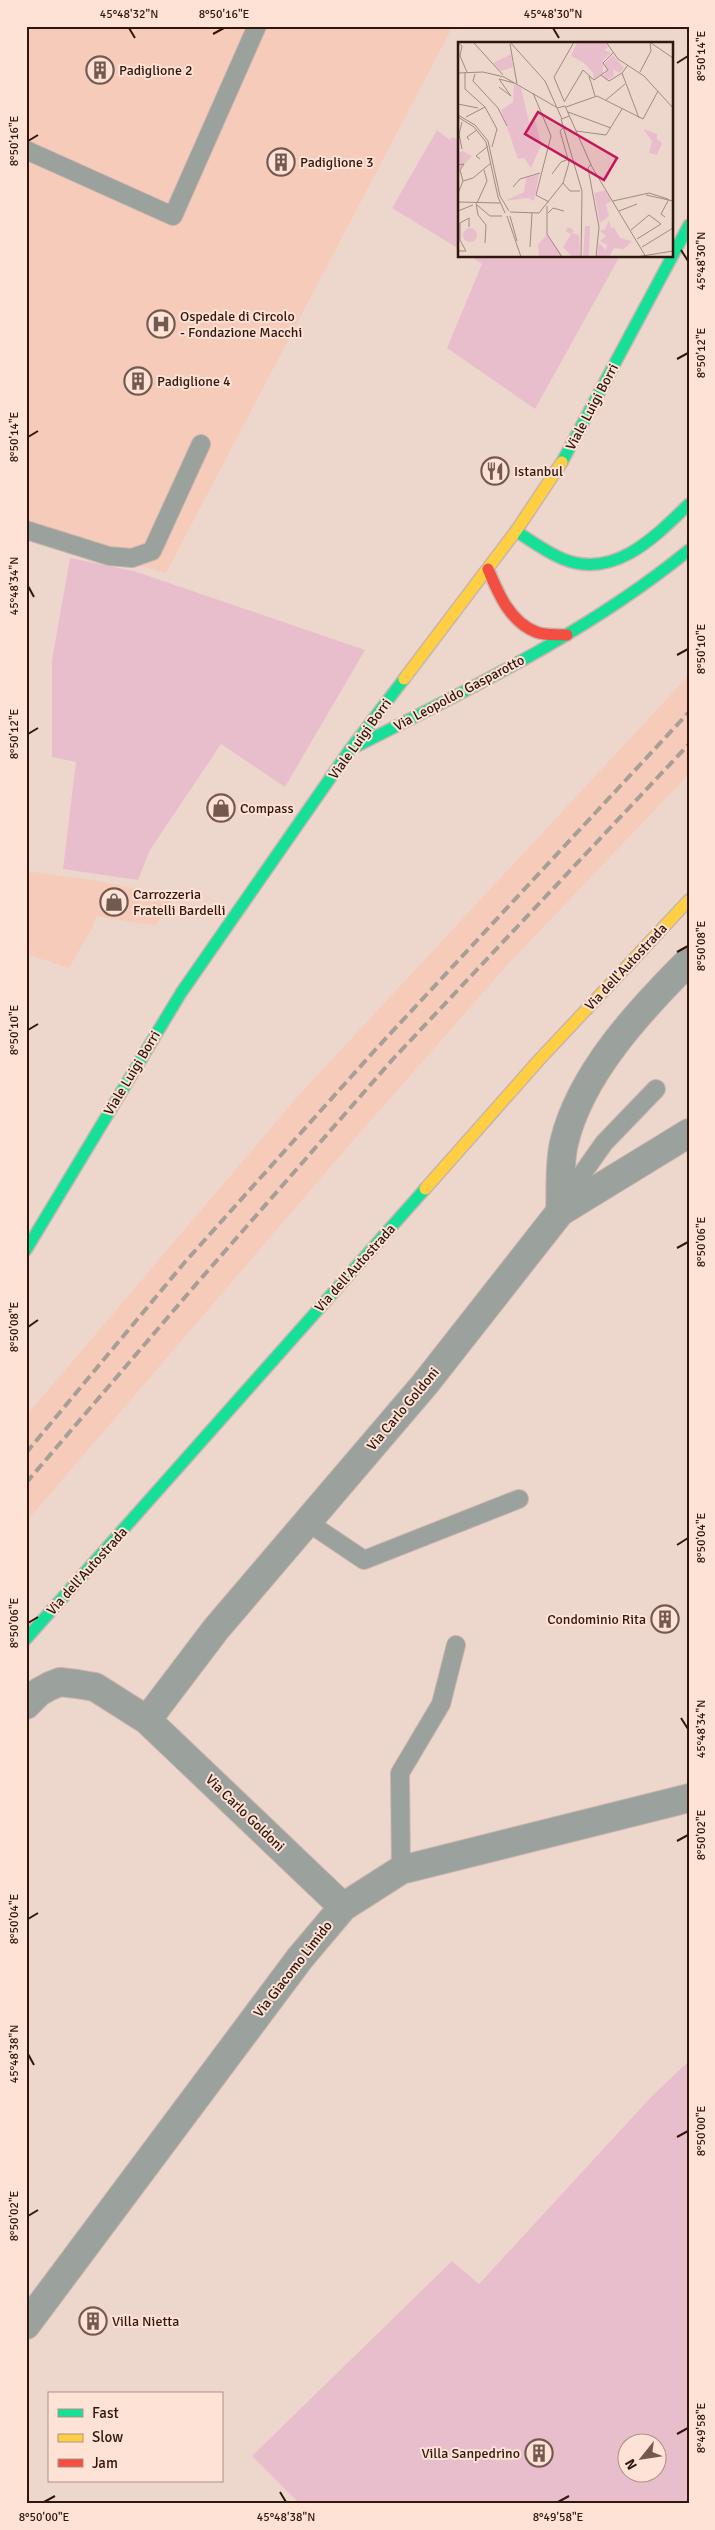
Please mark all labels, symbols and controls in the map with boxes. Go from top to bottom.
text: 45°48'32"N [100,7,158,22]
text: 8°50'16"E [199,7,250,22]
text: 45°48'30"N [524,7,582,22]
text: 8°50'14"E [694,30,709,81]
inset map [458,42,672,258]
building icon: Padiglione 2 [85,55,115,85]
place label: Padiglione 2 [119,62,193,79]
text: 8°50'16"E [7,115,22,166]
building icon: Padiglione 3 [266,147,296,177]
place label: Padiglione 3 [300,154,374,171]
text: 45°48'30"N [694,232,709,290]
place label: Ospedale di Circolo - Fondazione Macchi [180,308,302,341]
hospital icon: Ospedale di Circolo - Fondazione Macchi [146,309,176,339]
text: 8°50'12"E [694,327,709,378]
street label: Viale Luigi Borri [562,361,622,453]
building icon: Padiglione 4 [123,366,153,396]
place label: Padiglione 4 [157,373,231,390]
text: 8°50'14"E [7,411,22,462]
restaurant icon: Istanbul [480,456,510,486]
place label: Istanbul [514,463,563,480]
text: 45°48'34"N [7,557,22,615]
text: 8°50'10"E [694,623,709,674]
street label: Via Leopoldo Gasparotto [391,651,527,735]
street label: Viale Luigi Borri [325,695,395,783]
text: 8°50'12"E [7,708,22,759]
shop icon: Compass [206,793,236,823]
place label: Compass [240,800,294,817]
place label: Carrozzeria Fratelli Bardelli [133,886,225,919]
shop icon: Carrozzeria Fratelli Bardelli [99,887,129,917]
street label: Via dell'Autostrada [581,920,671,1014]
text: 8°50'08"E [694,920,709,971]
text: 8°50'10"E [7,1004,22,1055]
street label: Viale Luigi Borri [100,1028,164,1118]
text: 8°50'06"E [694,1216,709,1267]
street label: Via dell'Autostrada [311,1220,399,1316]
text: 8°50'08"E [7,1301,22,1352]
street label: Via Carlo Goldoni [363,1364,443,1454]
text: 8°50'04"E [694,1512,709,1563]
street label: Via dell'Autostrada [43,1523,131,1619]
text: 8°50'06"E [7,1597,22,1648]
building icon: Condominio Rita [650,1604,680,1634]
place label: Condominio Rita [547,1611,646,1628]
text: 45°48'34"N [694,1700,709,1758]
street label: Via Carlo Goldoni [202,1771,288,1855]
text: 8°50'02"E [694,1809,709,1860]
text: 8°50'04"E [7,1893,22,1944]
street label: Via Giacomo Limido [250,1917,336,2021]
text: 45°48'38"N [7,2025,22,2083]
text: 8°50'00"E [694,2105,709,2156]
text: 8°50'02"E [7,2190,22,2241]
building icon: Villa Nietta [78,2306,108,2336]
place label: Villa Nietta [112,2313,179,2330]
legend [48,2392,222,2482]
text: 8°49'58"E [694,2402,709,2453]
text: Fast [92,2404,119,2422]
text: Slow [92,2428,123,2446]
north arrow [618,2432,668,2482]
building icon: Villa Sanpedrino [524,2438,554,2468]
place label: Villa Sanpedrino [421,2445,520,2462]
text: Jam [92,2454,118,2472]
text: N [621,2456,641,2473]
text: 8°50'00"E [19,2510,70,2525]
text: 45°48'38"N [257,2510,315,2525]
text: 8°49'58"E [533,2510,584,2525]

